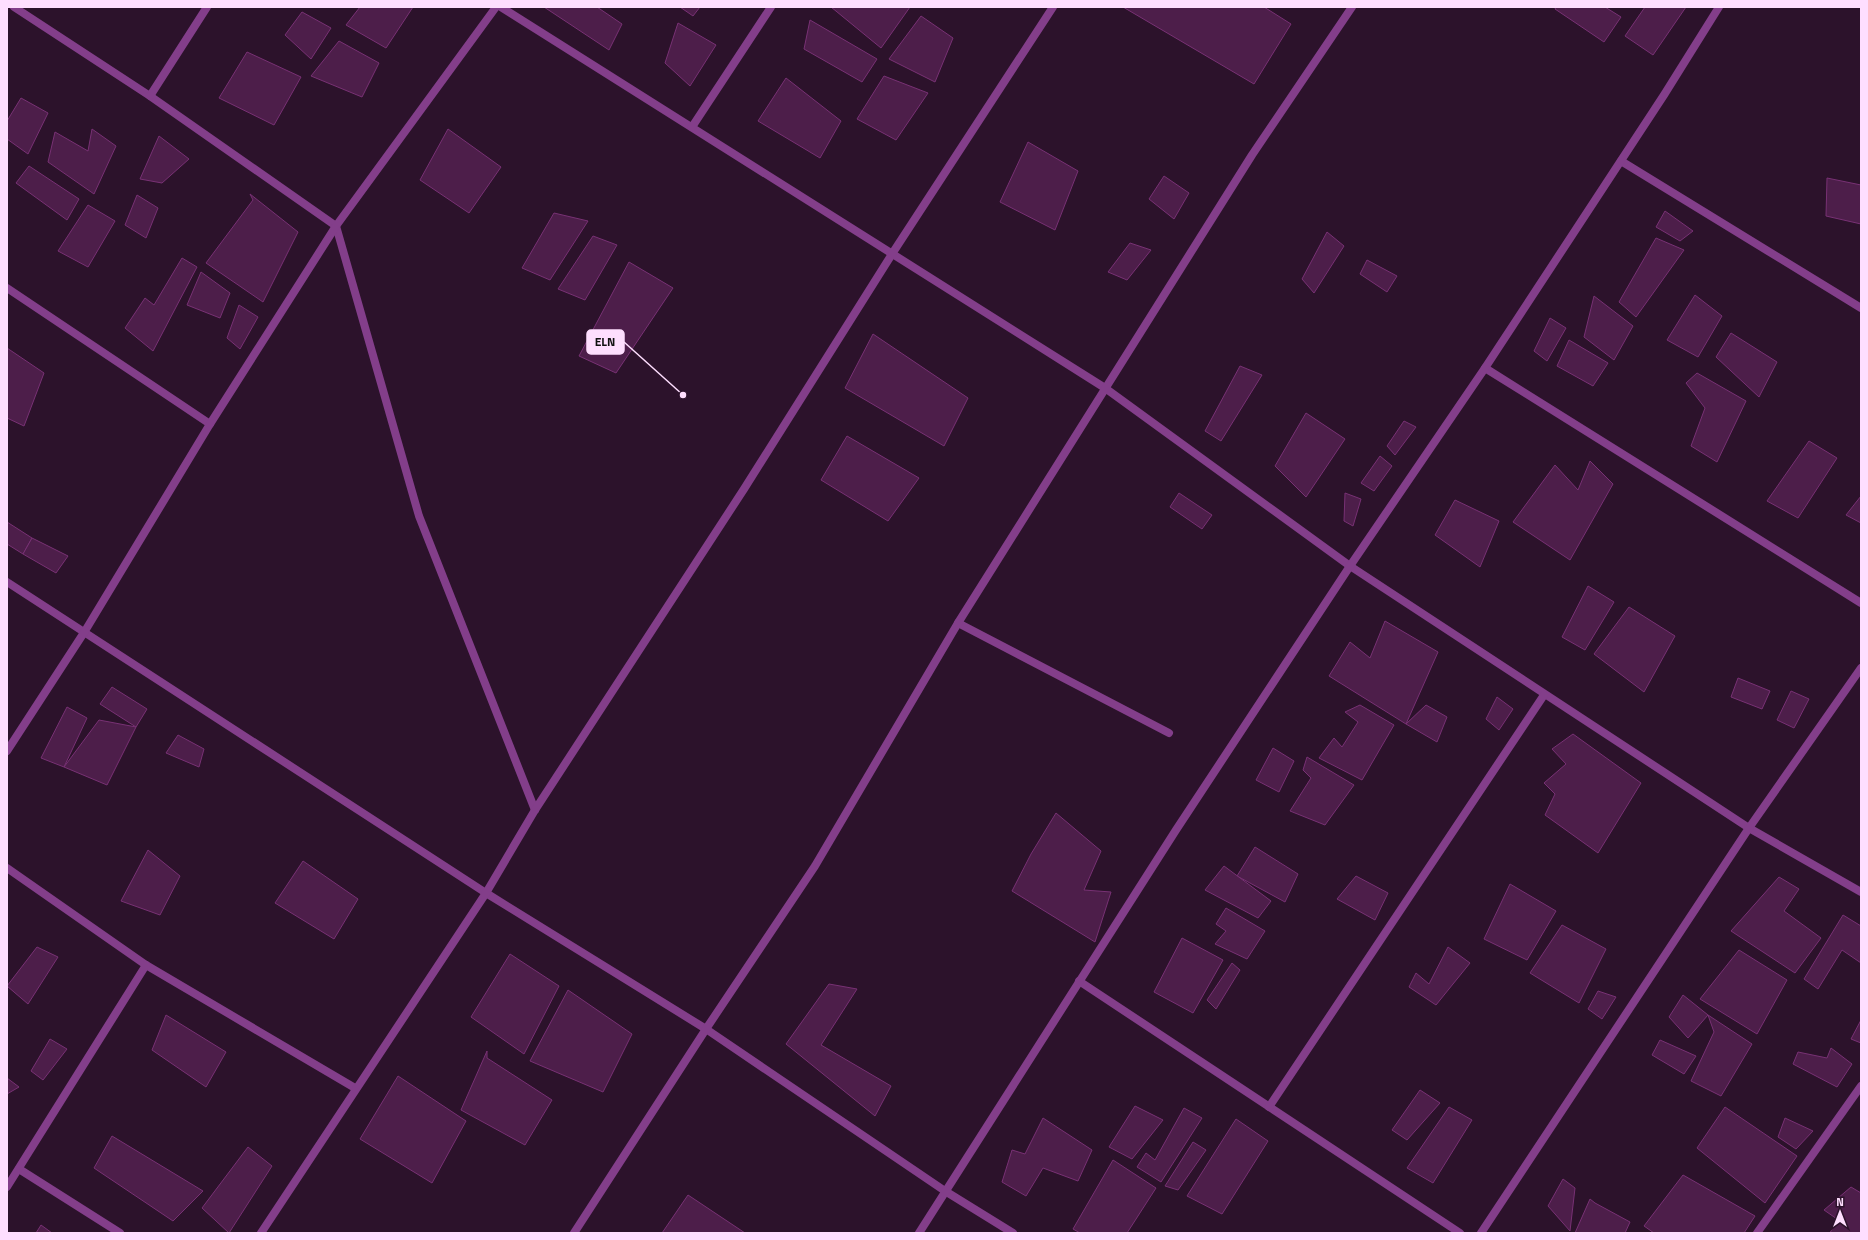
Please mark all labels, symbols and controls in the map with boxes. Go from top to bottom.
callout: ELN [587,330,624,354]
text: ELN [595,332,615,351]
north arrow [1820,1192,1860,1232]
text: N [1836,1194,1844,1210]

